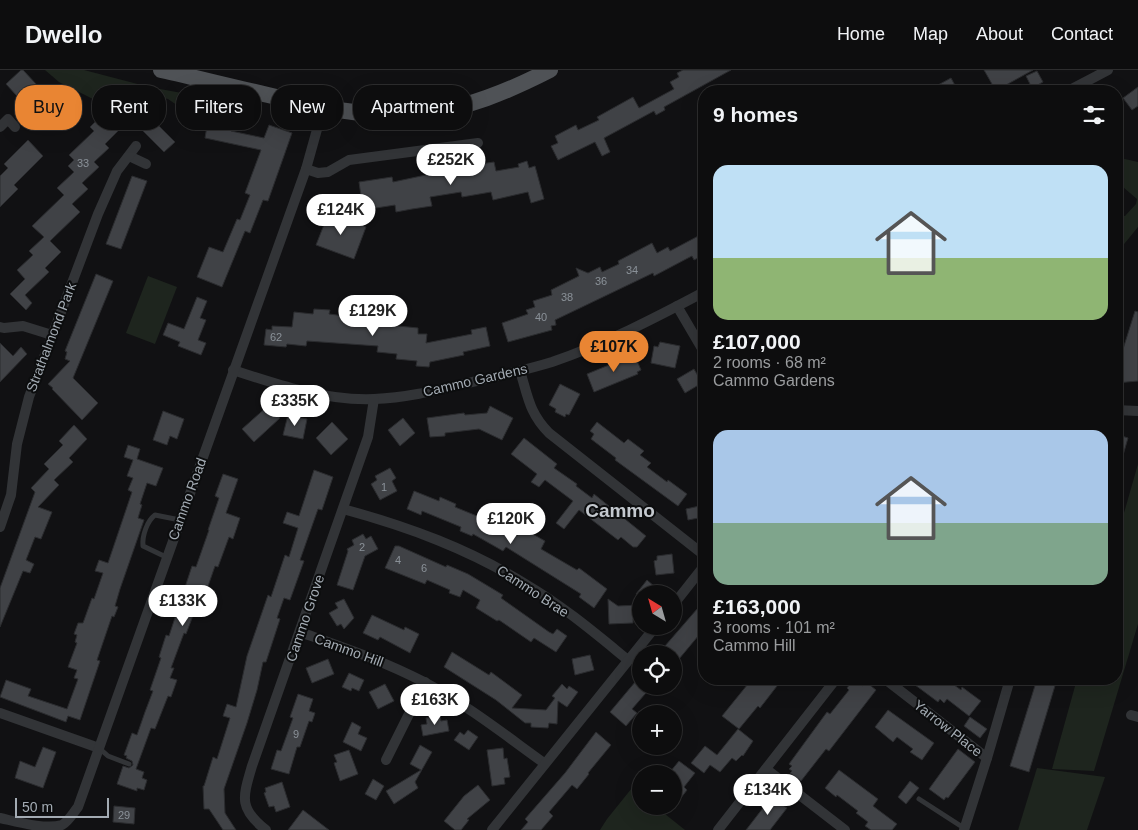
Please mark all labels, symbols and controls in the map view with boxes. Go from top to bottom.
text: Dwello [25,21,102,48]
text: Home [837,24,885,44]
text: Map [913,24,948,44]
text: About [976,24,1023,44]
text: Contact [1051,24,1113,44]
chip: Buy [15,85,82,130]
chip: Rent [92,85,166,130]
chip: Filters [176,85,261,130]
chip: New [271,85,343,130]
chip: Apartment [353,85,472,130]
icon: filters [1080,101,1108,129]
text: 9 homes [713,103,798,126]
pin: £252K [416,144,486,186]
text: £252K [427,151,475,168]
house number: 33 [77,157,89,169]
pin: £124K [306,194,376,236]
icon: home [866,198,956,288]
text: £124K [317,201,365,218]
house number: 34 [626,264,638,276]
house number: 36 [595,275,607,287]
street label: Strathalmond Park [23,279,80,394]
house number: 38 [561,291,573,303]
pin: £129K [338,294,408,337]
text: £129K [349,302,397,319]
house number: 40 [535,311,547,323]
pin: £107K [579,330,649,373]
text: £107,000 [713,330,801,353]
house number: 62 [270,331,282,343]
text: £107K [590,338,638,355]
text: 2 rooms · 68 m² [713,354,826,371]
street label: Cammo Gardens [421,360,529,400]
text: Cammo Gardens [713,372,835,389]
pin: £335K [260,384,330,427]
text: £335K [271,392,319,409]
street label: Cammo Road [165,456,209,542]
icon: home [866,463,956,553]
house number: 1 [381,481,387,493]
district label: Cammo [585,500,655,521]
pin: £120K [476,502,546,545]
text: £120K [487,510,535,527]
house number: 2 [359,541,365,553]
house number: 4 [395,554,401,566]
house number: 6 [421,562,427,574]
street label: Cammo Brae [494,562,572,620]
street label: Cammo Grove [283,572,327,664]
pin: £133K [148,584,218,627]
north arrow [632,585,682,635]
map controls [632,585,682,815]
text: £133K [159,592,207,609]
text: £163,000 [713,595,801,618]
text: 3 rooms · 101 m² [713,619,835,636]
street label: Cammo Hill [312,630,386,670]
text: Cammo Hill [713,637,796,654]
button: locate [632,645,682,695]
pin: £163K [400,684,470,726]
text: £163K [411,691,459,708]
street label: Yarrow Place [911,696,985,760]
button: + [632,705,682,755]
house number: 9 [293,728,299,740]
button: − [632,765,682,815]
pin: £134K [733,774,803,816]
text: £134K [744,781,792,798]
scale bar [15,795,109,818]
text: 50 m [22,799,53,815]
house number: 29 [118,809,130,821]

